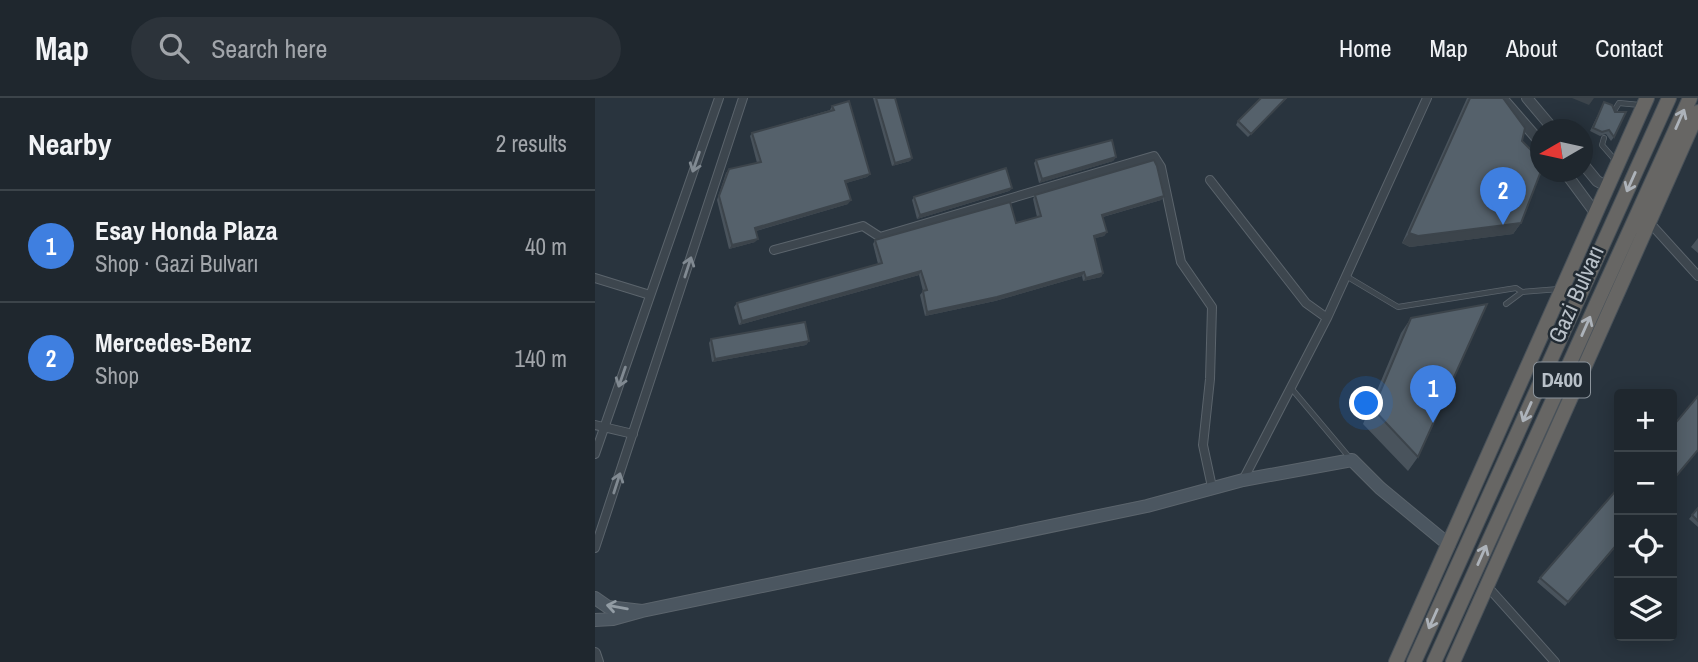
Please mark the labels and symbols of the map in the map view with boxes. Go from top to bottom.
one-way arrow [1674,109,1687,130]
north arrow [1530,119,1593,182]
one-way arrow [689,151,701,173]
pin: 2 [1480,167,1526,225]
one-way arrow [1624,171,1637,193]
street label: Gazi Bulvarı [1540,240,1611,348]
one-way arrow [682,256,695,278]
one-way arrow [1580,316,1593,337]
road number: D400 [1534,362,1590,398]
pin: 1 [1410,365,1456,423]
one-way arrow [615,366,627,388]
your location [1349,386,1383,420]
one-way arrow [1520,401,1533,422]
one-way arrow [612,473,624,495]
one-way arrow [1476,545,1489,566]
one-way arrow [606,600,629,613]
one-way arrow [1426,608,1439,629]

